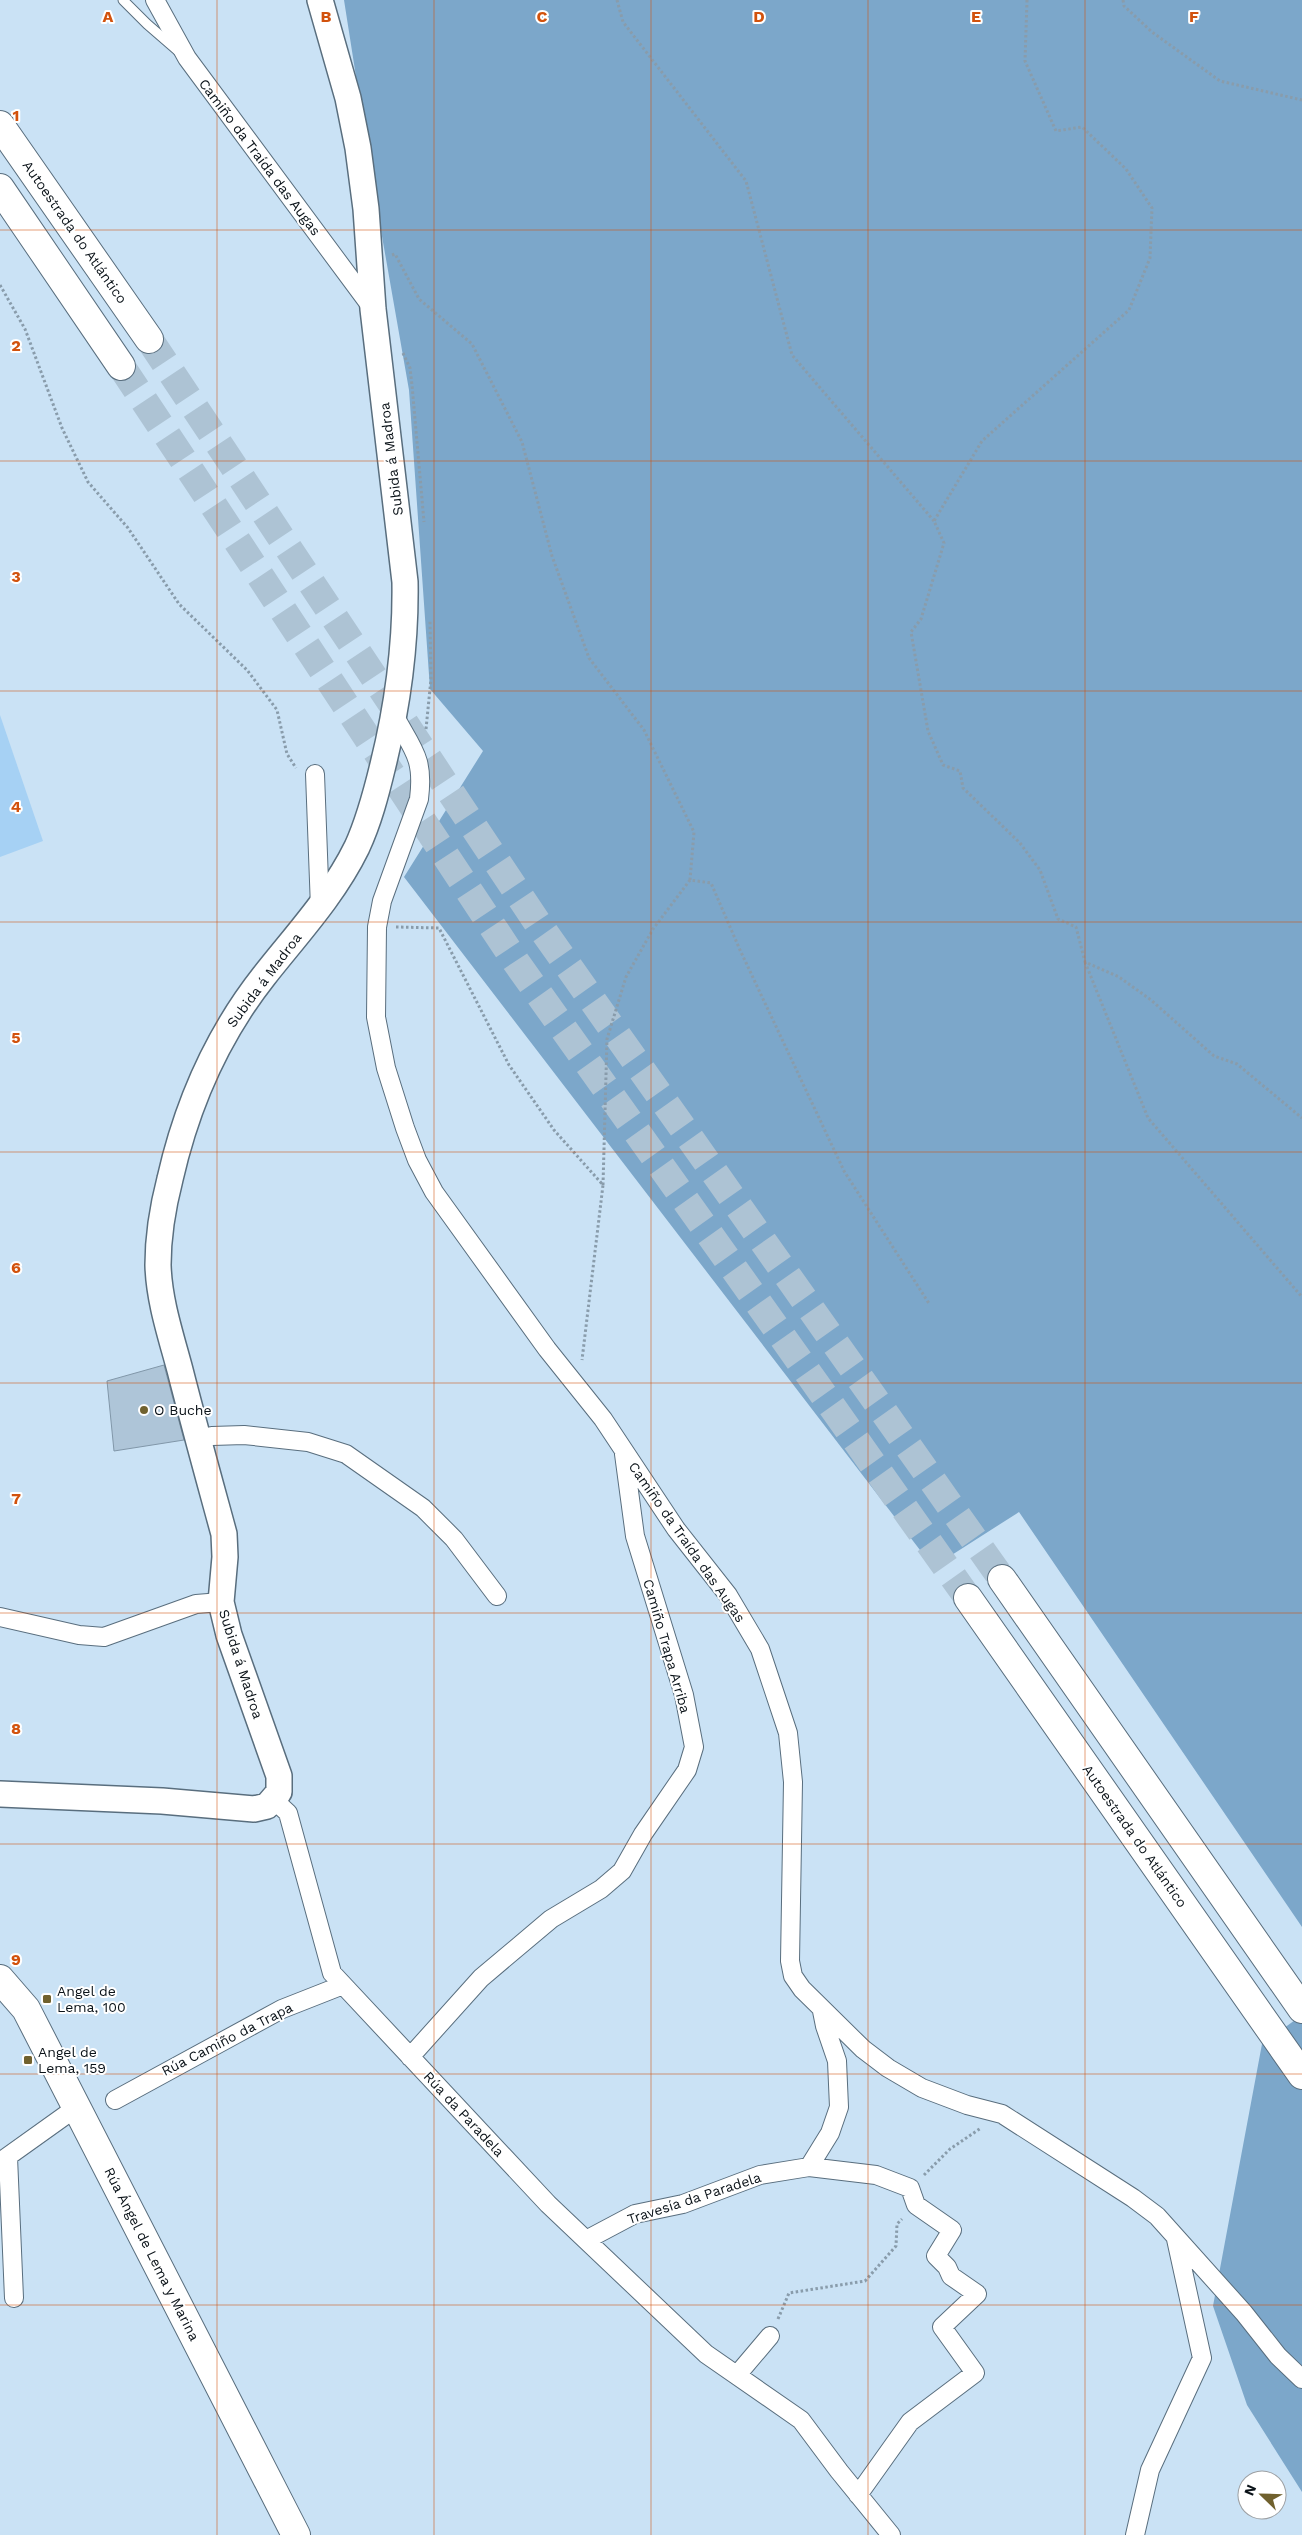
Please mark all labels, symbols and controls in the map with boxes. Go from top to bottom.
text: A [103,7,114,26]
text: B [321,7,332,26]
text: C [537,7,548,26]
text: D [753,7,765,26]
text: E [971,7,981,26]
text: F [1189,7,1199,26]
street label: Camiño da Traída das Augas [196,76,324,238]
text: 1 [13,106,19,125]
street label: Autoestrada do Atlántico [20,158,130,306]
text: 2 [11,336,21,355]
street label: Subida á Madroa [376,401,406,517]
text: 3 [11,567,21,586]
text: 4 [11,797,21,816]
street label: Subida á Madroa [223,930,305,1030]
text: 5 [11,1028,21,1047]
text: 6 [11,1258,21,1277]
place label: O Buche [154,1402,212,1418]
marker: O Buche [138,1404,150,1416]
street label: Camiño da Traída das Augas [625,1459,749,1625]
text: 7 [11,1489,21,1508]
street label: Camiño Trapa Arriba [640,1577,694,1715]
street label: Subida á Madroa [216,1607,266,1721]
text: 8 [11,1719,21,1738]
street label: Autoestrada do Atlántico [1080,1762,1190,1910]
text: 9 [11,1950,21,1969]
place label: Angel de Lema, 100 [57,1983,126,2015]
marker: Angel de Lema, 100 [41,1993,53,2005]
street label: Rúa Camiño da Trapa [159,1999,295,2079]
place label: Angel de Lema, 159 [38,2044,106,2076]
marker: Angel de Lema, 159 [22,2054,34,2066]
street label: Rúa da Paradela [421,2068,508,2160]
street label: Rúa Ángel de Lema y Marina [101,2165,203,2343]
street label: Travesía da Paradela [625,2169,763,2227]
north arrow [1237,2470,1287,2520]
text: N [1241,2482,1259,2498]

